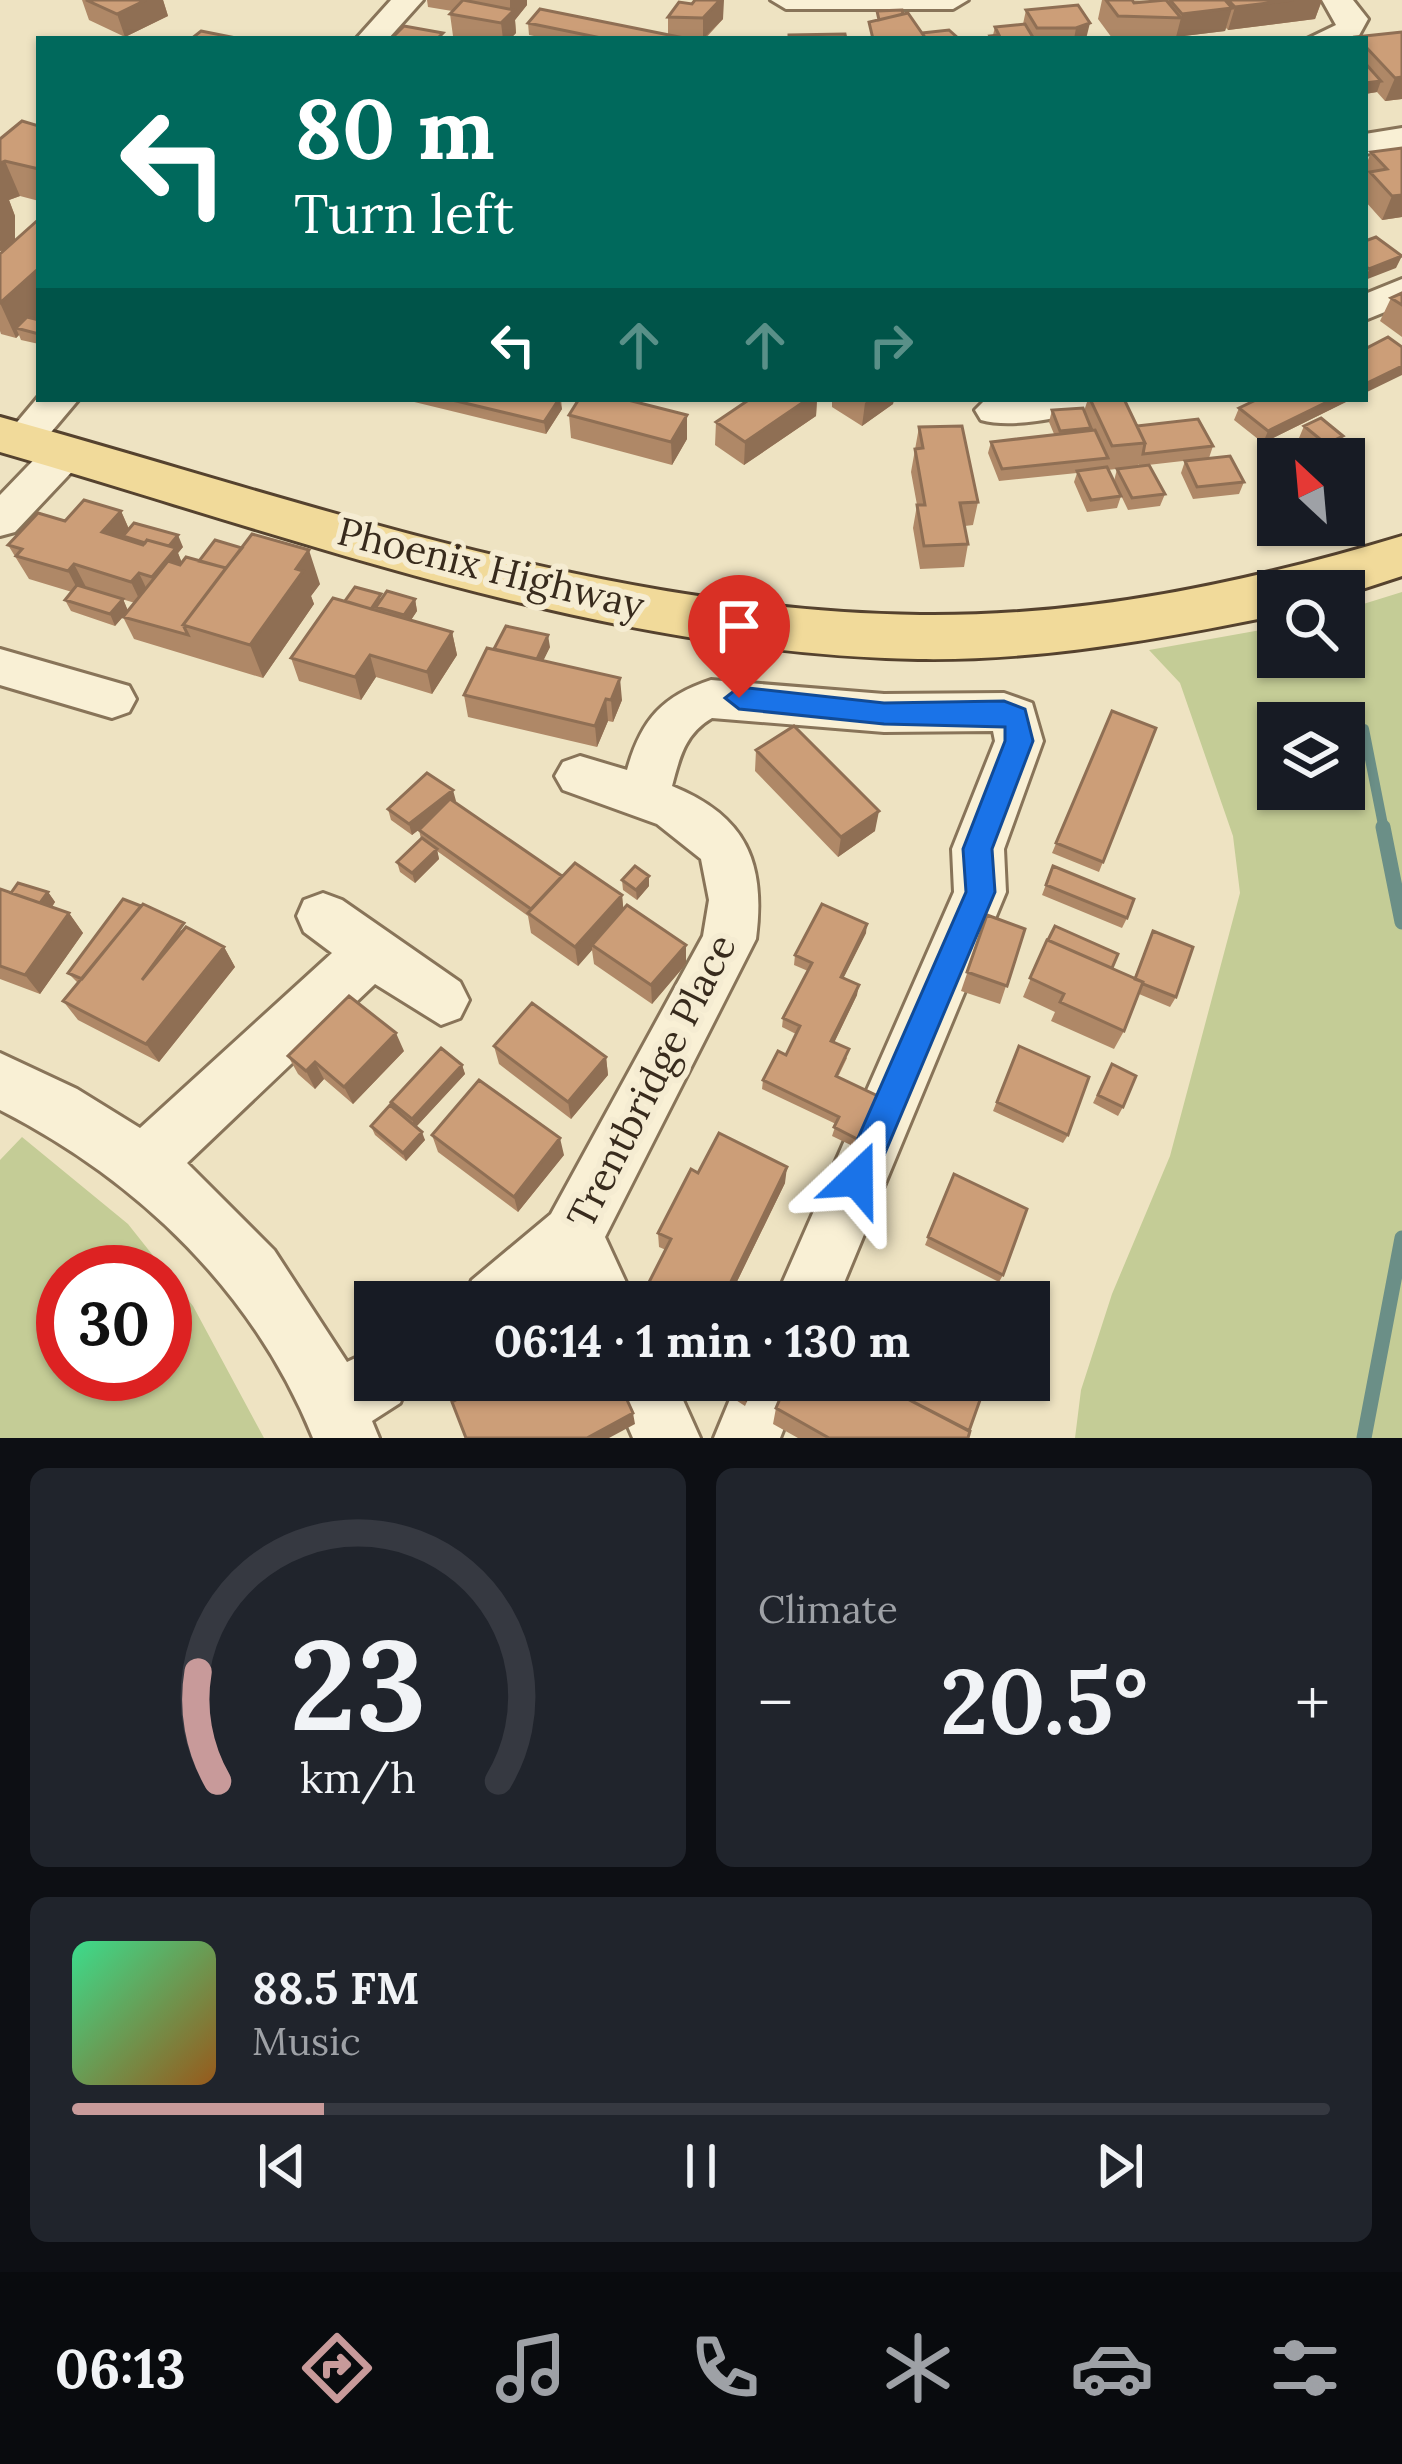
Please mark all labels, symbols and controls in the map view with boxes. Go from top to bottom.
text: 80 m [294,74,495,182]
icon: left [96,84,252,240]
text: Turn left [294,179,514,248]
icon: left [480,312,546,378]
icon: ahead [606,312,672,378]
icon: ahead [732,312,798,378]
icon: right [858,312,924,378]
north arrow [1257,438,1365,546]
map controls [1257,438,1365,810]
street label: Phoenix Highway [333,506,650,630]
button: search [1257,570,1365,678]
pin [688,575,790,698]
icon: arrive [706,593,772,659]
button: layers [1257,702,1365,810]
street label: Trentbridge Place [555,926,747,1236]
position arrow [794,1116,920,1242]
speed limit sign: 30 [36,1245,192,1401]
text: 06:14 · 1 min · 130 m [494,1312,910,1369]
text: Climate [758,1584,898,1634]
text: 23 [290,1604,426,1764]
text: 20.5° [940,1643,1148,1759]
text: − [758,1660,793,1744]
text: + [1295,1660,1330,1744]
text: km/h [300,1749,416,1804]
text: 88.5 FM [252,1959,420,2016]
text: Music [252,2016,361,2066]
icon: previous [249,2133,315,2199]
icon: pause [668,2133,734,2199]
icon: next [1087,2133,1153,2199]
icon: directions [295,2326,379,2410]
icon: music [489,2326,573,2410]
icon: phone [683,2326,767,2410]
icon: climate [876,2326,960,2410]
icon: car [1070,2326,1154,2410]
icon: filters [1263,2326,1347,2410]
text: 06:13 [55,2334,186,2403]

